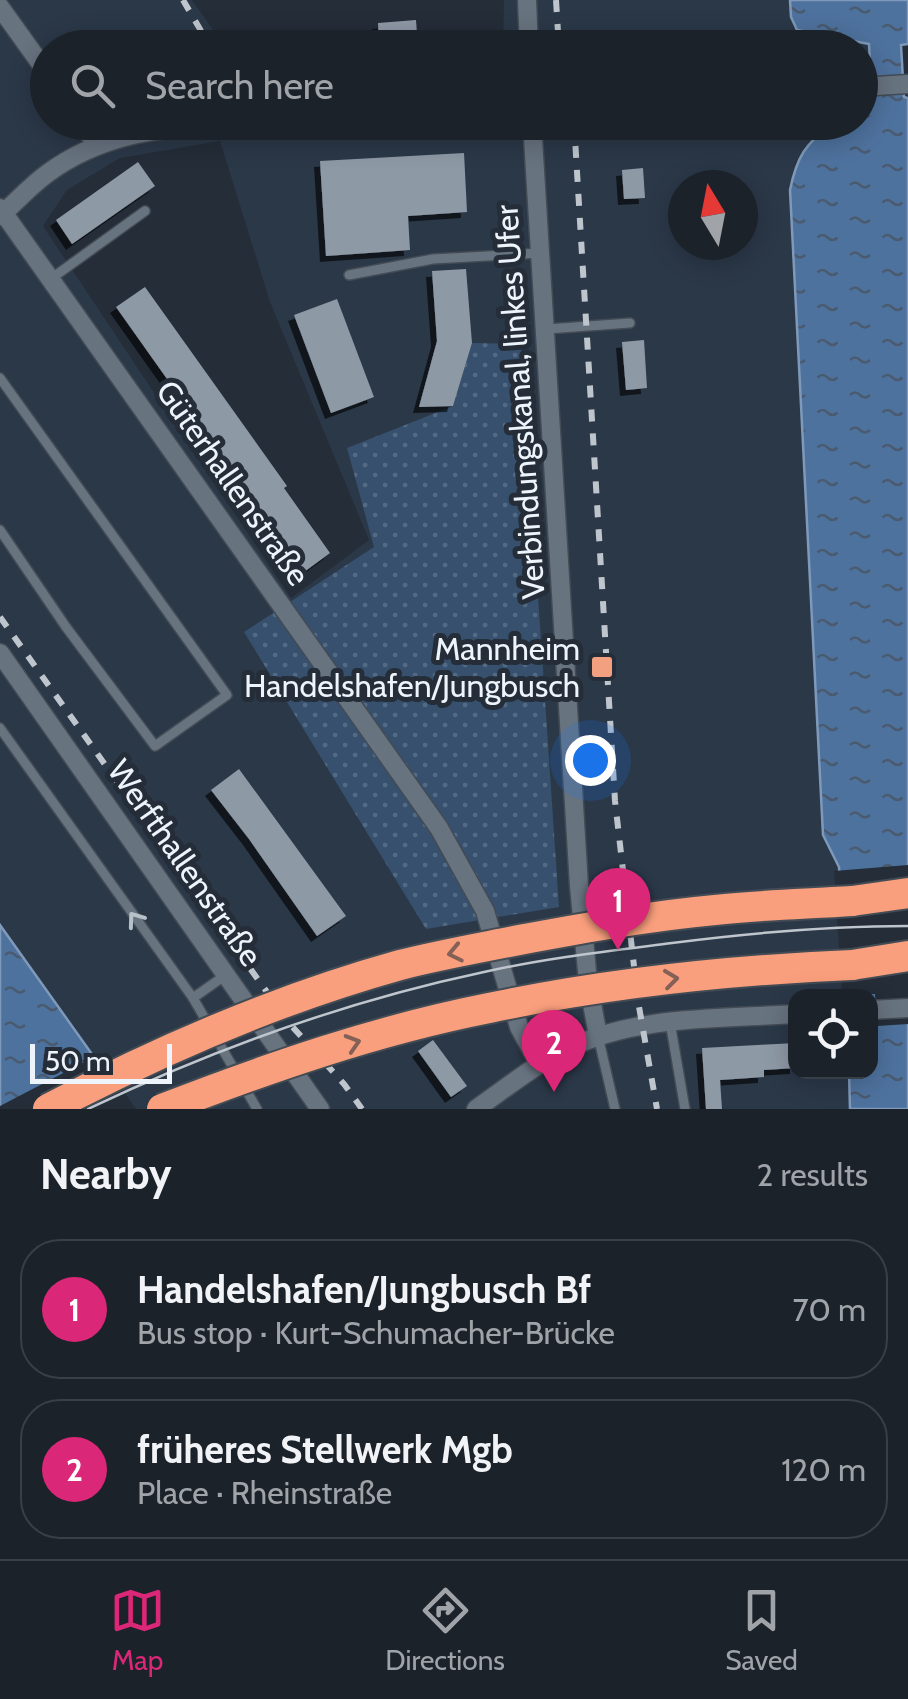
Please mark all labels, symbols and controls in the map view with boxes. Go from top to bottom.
search box [30,30,878,140]
icon: search [65,58,120,113]
text: Search here [145,62,334,109]
north arrow [668,170,758,260]
street label: Verbindungskanal, linkes Ufer [486,203,553,600]
street label: Güterhallenstraße [148,373,319,593]
place label: Mannheim Handelshafen/Jungbusch [244,629,580,705]
marker: Mannheim Handelshafen/Jungbusch [589,654,615,680]
your location [565,735,616,786]
street label: Werfthallenstraße [100,752,271,973]
pin: 1 [586,868,650,950]
one-way arrow [130,912,147,930]
one-way arrow [446,941,463,962]
one-way arrow [663,969,679,990]
map controls [788,989,878,1079]
button: locate [788,989,878,1079]
pin: 2 [522,1010,586,1092]
one-way arrow [344,1034,361,1055]
scale bar [30,1039,172,1084]
text: 50 m [45,1044,111,1078]
text: Nearby [40,1148,172,1200]
text: 2 results [757,1155,868,1194]
text: Handelshafen/Jungbusch Bf [137,1266,591,1313]
text: 1 [69,1290,80,1329]
text: 70 m [793,1290,866,1329]
text: Bus stop · Kurt-Schumacher-Brücke [137,1313,615,1352]
text: früheres Stellwerk Mgb [137,1426,513,1473]
text: 2 [66,1450,83,1489]
text: 120 m [781,1450,866,1489]
text: Place · Rheinstraße [137,1473,392,1512]
tab: Map [110,1583,165,1677]
tab: Directions [385,1583,505,1677]
tab: Saved [725,1583,798,1677]

